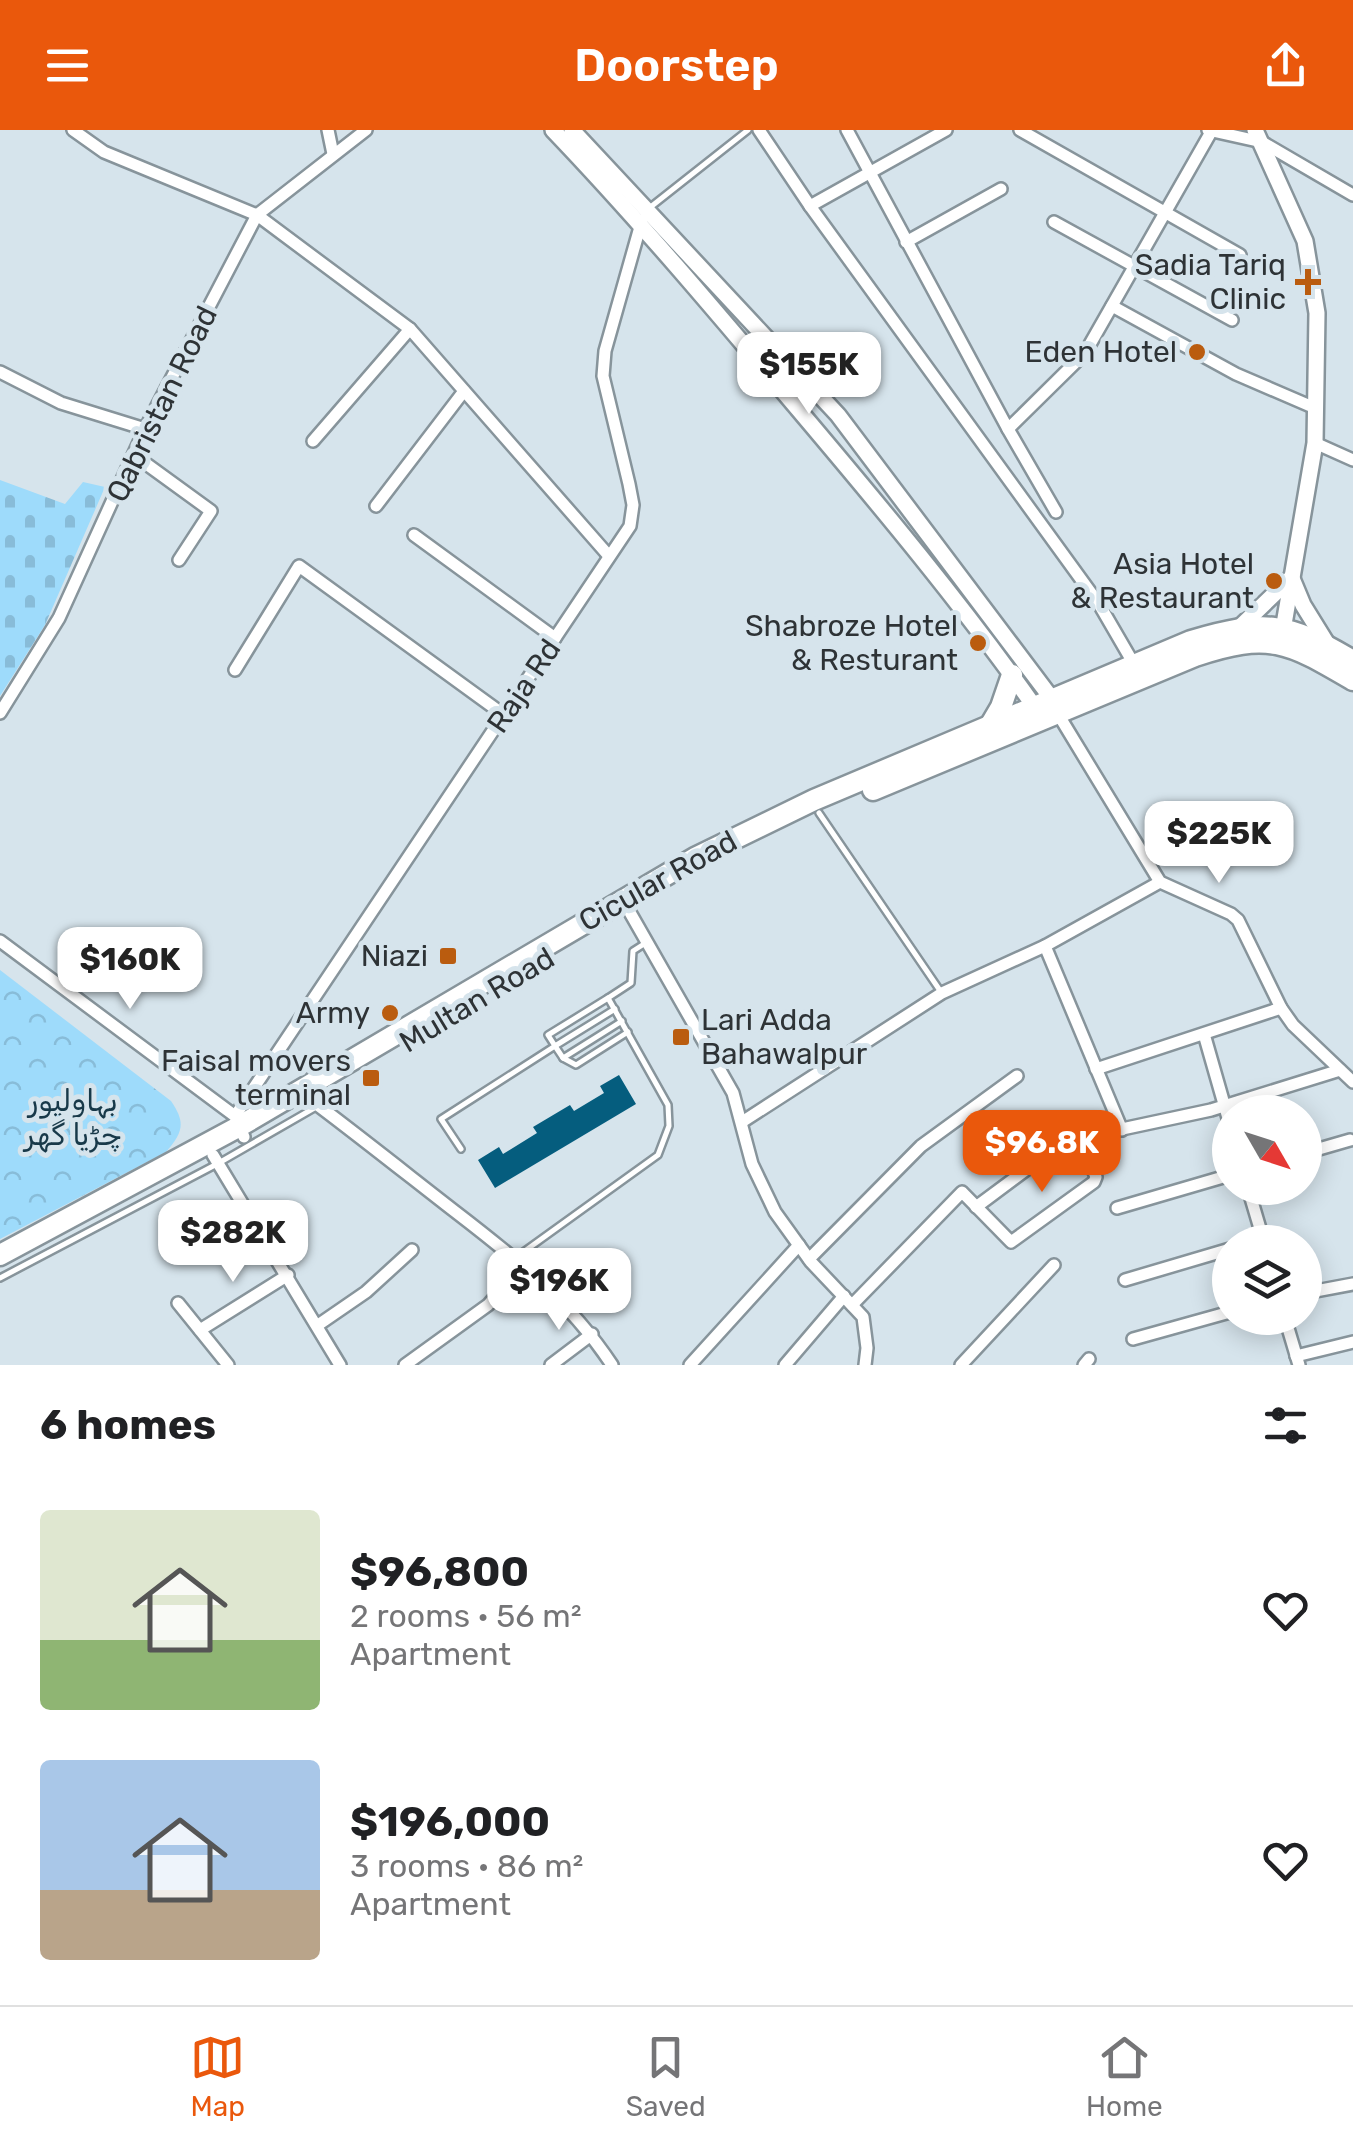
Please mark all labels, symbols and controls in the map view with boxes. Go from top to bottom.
icon: menu [40,38,95,93]
icon: share [1258,38,1313,93]
text: Doorstep [574,39,779,92]
place label: Sadia Tariq Clinic [1135,247,1286,317]
marker: Sadia Tariq Clinic [1295,269,1321,295]
street label: Qabristan Road [99,300,225,508]
pin: $155K [739,332,879,417]
place label: Eden Hotel [1024,334,1177,370]
marker: Eden Hotel [1186,341,1208,363]
text: $155K [759,345,859,383]
place label: Asia Hotel & Restaurant [1071,546,1254,616]
marker: Asia Hotel & Restaurant [1263,570,1285,592]
place label: Shabroze Hotel & Resturant [745,608,958,678]
street label: Raja Rd [480,632,568,740]
marker: Shabroze Hotel & Resturant [967,632,989,654]
pin: $225K [1149,801,1289,886]
text: $225K [1167,814,1271,852]
street label: Cicular Road [573,823,743,939]
pin: $160K [60,927,200,1012]
place label: Niazi [361,938,428,974]
text: $160K [79,940,181,978]
street label: Multan Road [393,940,561,1060]
marker: Niazi [437,945,459,967]
place label: Army [296,995,370,1031]
marker: Army [379,1002,401,1024]
place label: Lari Adda Bahawalpur [701,1002,868,1072]
marker: Lari Adda Bahawalpur [670,1026,692,1048]
place label: Faisal movers terminal [161,1043,351,1113]
marker: Faisal movers terminal [360,1067,382,1089]
park label: بہاولپور چڑیا گھر [22,1083,122,1153]
north arrow [1212,1095,1322,1205]
map controls [1212,1095,1322,1335]
pin: $96.8K [961,1110,1123,1195]
text: $96.8K [985,1123,1099,1161]
pin: $282K [163,1200,303,1285]
text: $282K [180,1213,286,1251]
button: layers [1212,1225,1322,1335]
pin: $196K [489,1248,629,1333]
text: $196K [509,1261,609,1299]
icon: filters [1258,1398,1313,1453]
text: 6 homes [40,1400,216,1450]
text: $96,800 [350,1547,529,1597]
icon: home [120,1550,240,1670]
icon: heart [1258,1583,1313,1638]
text: 2 rooms · 56 m² [350,1597,582,1635]
text: Apartment [350,1635,511,1673]
text: $196,000 [350,1797,550,1847]
icon: home [120,1800,240,1920]
icon: heart [1258,1833,1313,1888]
text: 3 rooms · 86 m² [350,1847,584,1885]
text: Apartment [350,1885,511,1923]
tab: Map [190,2030,245,2123]
tab: Saved [626,2030,706,2123]
tab: Home [1086,2030,1163,2123]

